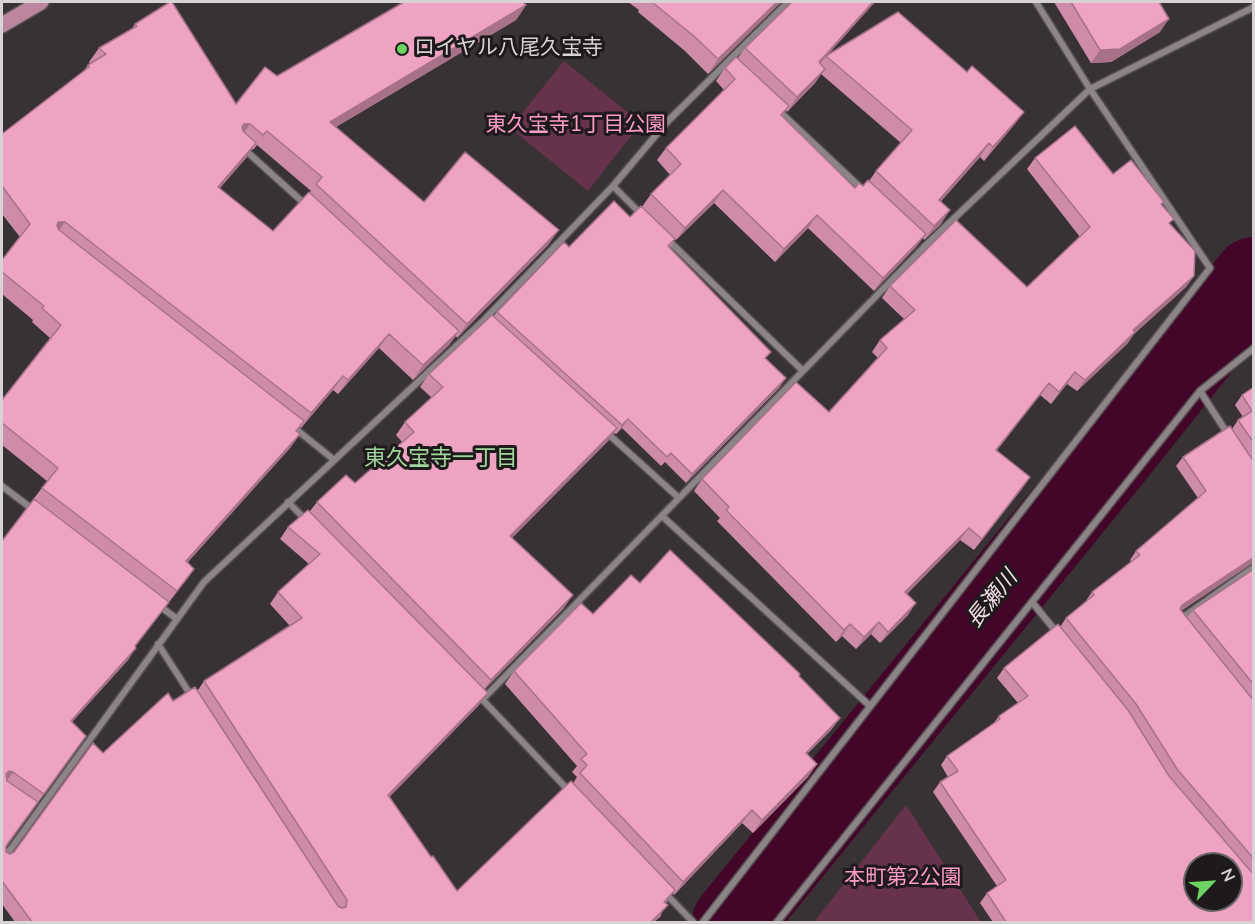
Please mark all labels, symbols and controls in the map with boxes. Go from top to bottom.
place label: ロイヤル八尾久宝寺 [414,36,603,62]
marker: ロイヤル八尾久宝寺 [395,42,409,56]
park label: 東久宝寺1丁目公園 [486,113,666,139]
district label: 東久宝寺一丁目 [364,447,518,473]
water label: 長瀬川 [962,566,1024,634]
north arrow [1183,852,1243,912]
text: N [1215,865,1240,885]
park label: 本町第2公園 [844,866,962,892]

